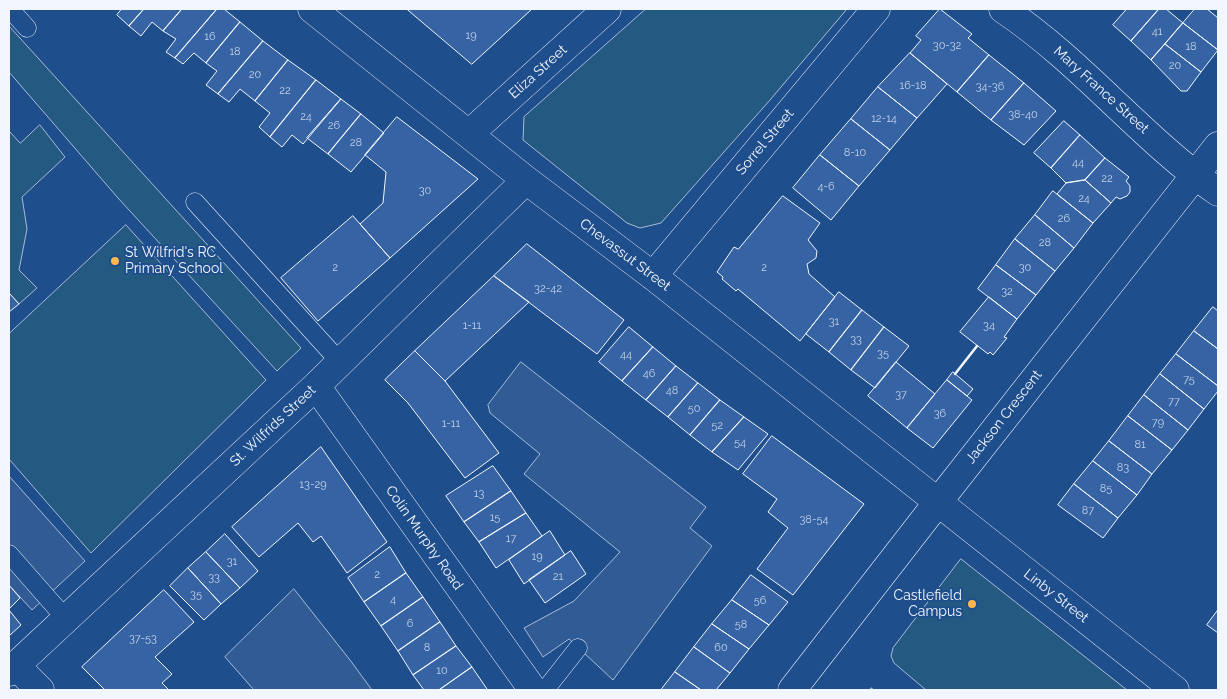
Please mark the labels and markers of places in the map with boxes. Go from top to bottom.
place label: St Wilfrid's RC Primary School [125,245,223,278]
marker: St Wilfrid's RC Primary School [109,255,121,267]
place label: Castlefield Campus [894,588,962,620]
marker: Castlefield Campus [966,598,978,610]

